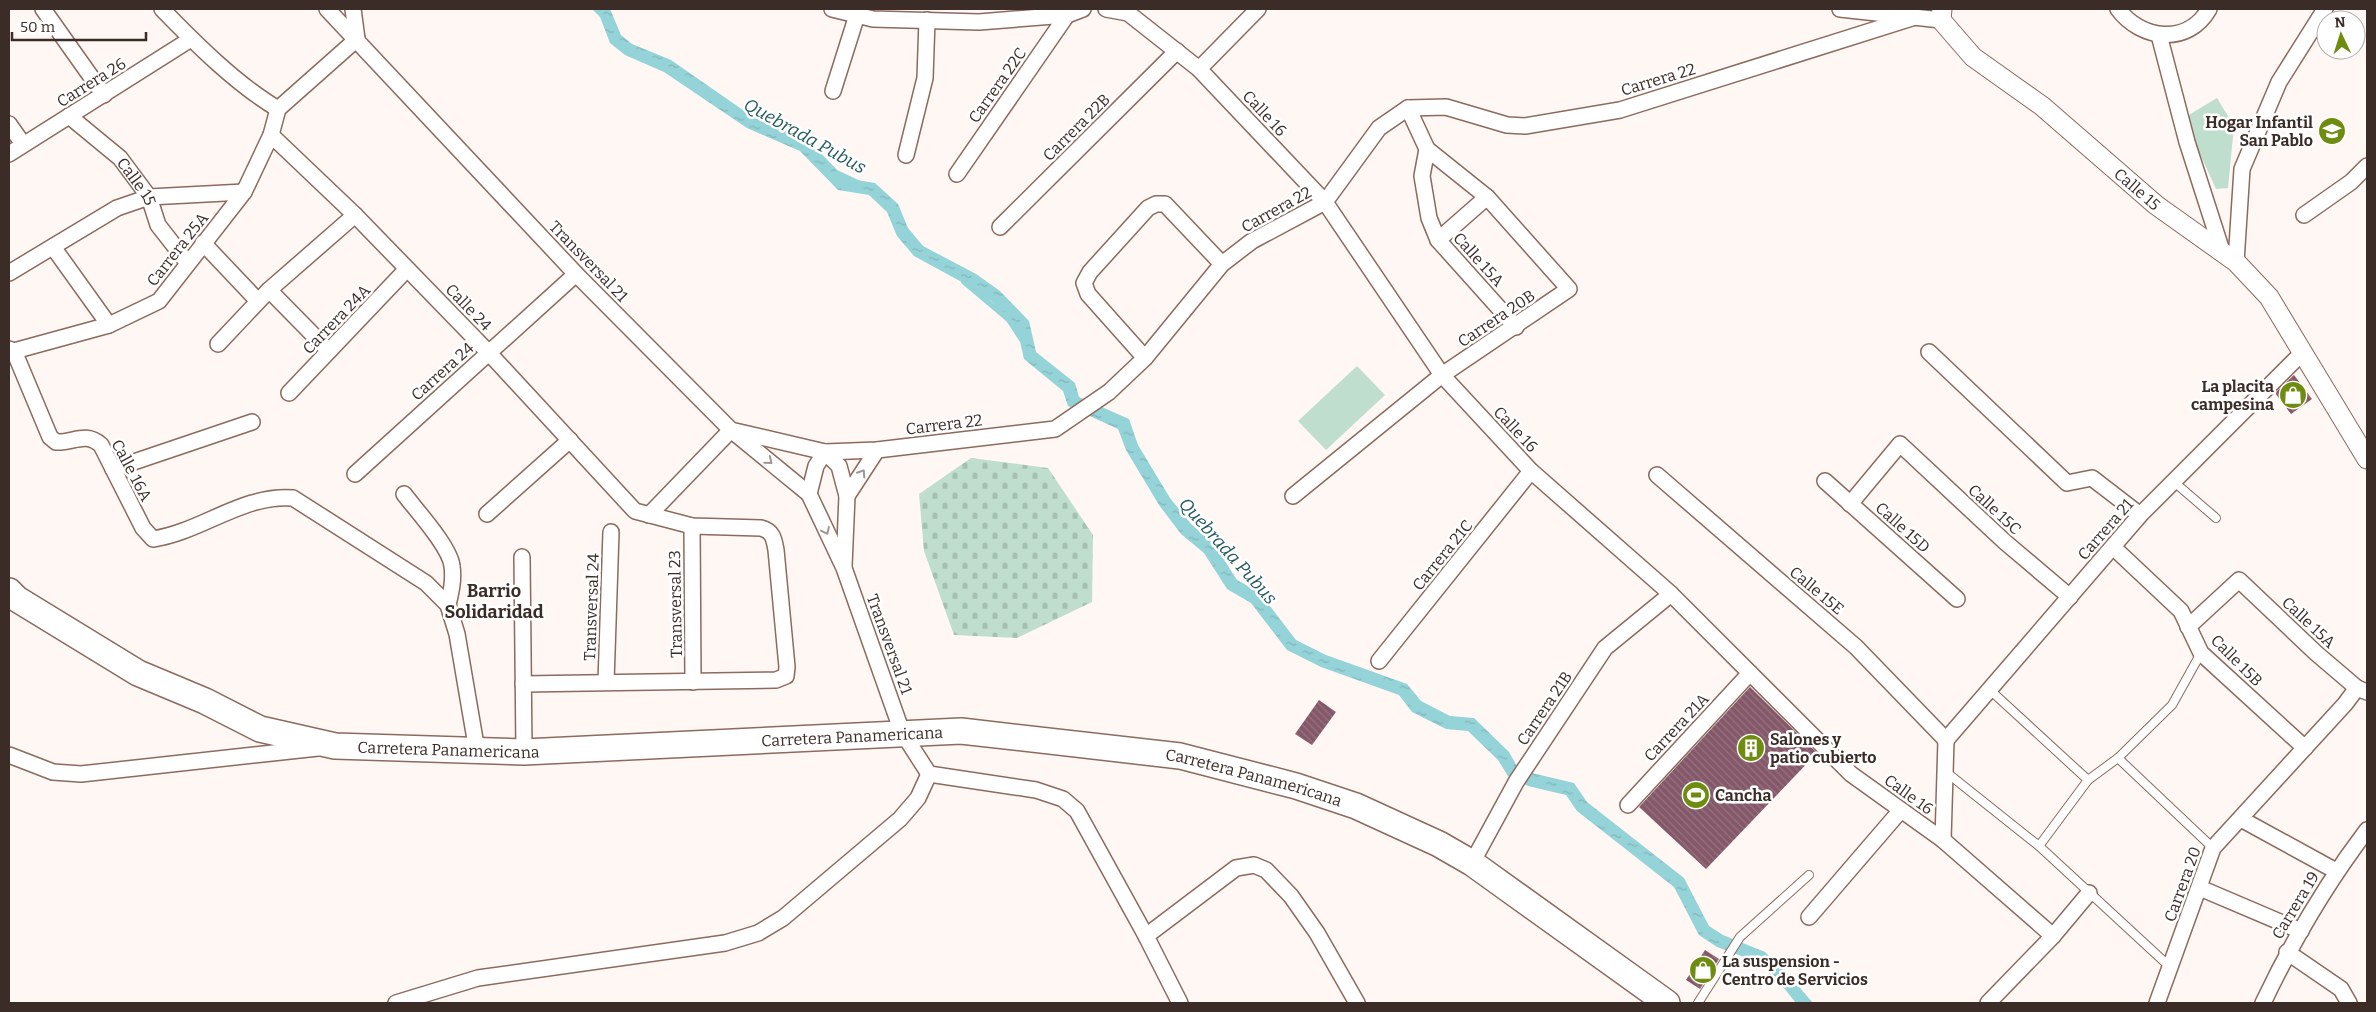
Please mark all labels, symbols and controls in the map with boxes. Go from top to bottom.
scale bar [12,10,146,42]
north arrow [2316,10,2366,60]
text: N [2334,14,2346,31]
text: 50 m [20,18,56,36]
street label: Carrera 22C [965,44,1030,126]
street label: Carrera 26 [53,54,129,111]
street label: Carrera 22 [1619,59,1698,100]
street label: Calle 16 [1239,86,1291,140]
street label: Carrera 22B [1039,90,1114,165]
water label: Quebrada Pubus [740,93,870,179]
place label: Hogar Infantil San Pablo [2205,113,2313,150]
school or university icon: Hogar Infantil San Pablo [2317,116,2347,146]
street label: Calle 15 [113,154,160,208]
street label: Calle 15 [2110,164,2164,214]
street label: Carrera 22 [1238,182,1315,236]
street label: Carrera 25A [143,208,212,290]
street label: Transversal 21 [545,217,632,306]
street label: Calle 15A [1449,228,1508,291]
street label: Carrera 24A [299,280,375,358]
street label: Calle 24 [442,280,496,335]
street label: Carrera 20B [1454,286,1538,351]
street label: Carrera 24 [407,338,478,404]
place label: La placita campesina [2191,377,2274,414]
shop icon: La placita campesina [2278,380,2308,410]
street label: Calle 16 [1490,402,1542,456]
street label: Carrera 22 [905,410,983,439]
street label: Calle 16A [107,436,156,505]
one-way arrow [763,455,772,464]
one-way arrow [855,469,865,478]
street label: Calle 15C [1964,480,2025,539]
water label: Quebrada Pubus [1174,493,1282,609]
street label: Carrera 21 [2074,495,2137,564]
street label: Calle 15D [1872,498,1934,557]
street label: Carrera 21C [1408,516,1477,594]
one-way arrow [820,526,831,535]
street label: Transversal 23 [665,550,686,658]
street label: Transversal 24 [580,552,603,661]
street label: Calle 15E [1786,562,1848,619]
district label: Barrio Solidaridad [444,580,544,623]
street label: Transversal 21 [863,592,917,697]
street label: Calle 15A [2278,593,2340,652]
street label: Calle 15B [2207,631,2266,690]
street label: Carrera 21B [1513,668,1576,749]
street label: Carrera 21A [1640,689,1713,765]
street label: Carretera Panamericana [761,723,944,751]
place label: Salones y patio cubierto [1770,730,1876,767]
building icon: Salones y patio cubierto [1736,733,1766,763]
street label: Carretera Panamericana [357,738,540,762]
street label: Carretera Panamericana [1165,745,1344,811]
street label: Calle 16 [1881,770,1937,818]
sports icon: Cancha [1681,780,1711,810]
place label: Cancha [1715,786,1771,805]
street label: Carrera 20 [2160,844,2205,924]
street label: Carrera 19 [2268,868,2323,942]
place label: La suspension - Centro de Servicios [1722,952,1868,989]
shop icon: La suspension - Centro de Servicios [1688,955,1718,985]

